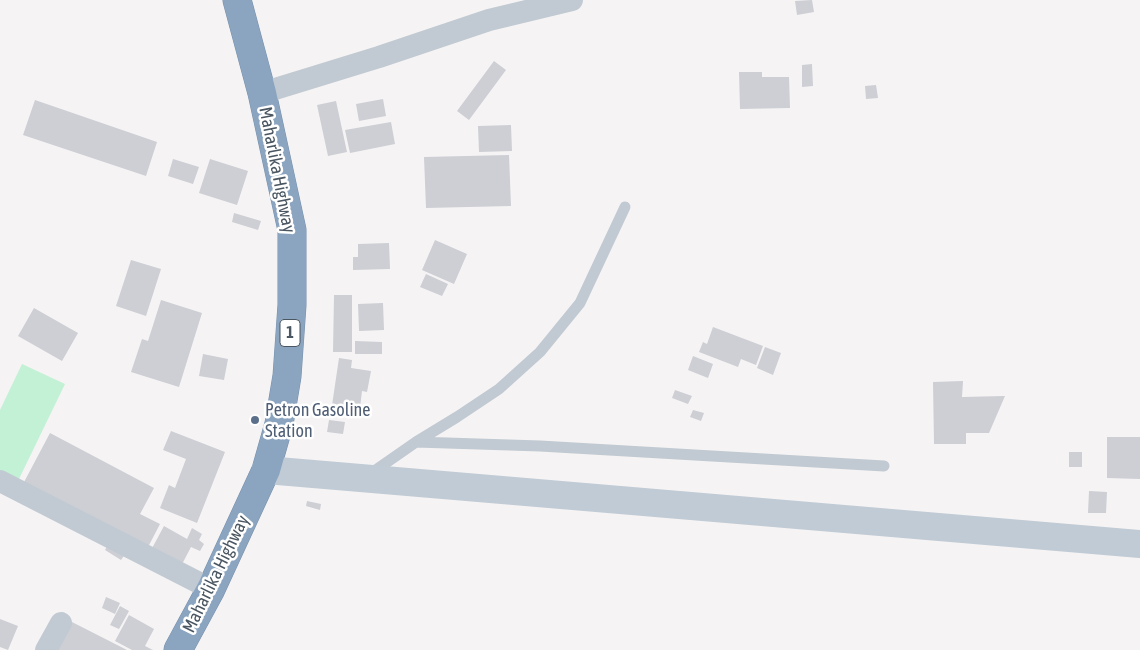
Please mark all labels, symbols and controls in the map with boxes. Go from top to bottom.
street label: Maharlika Highway [254,105,300,235]
road number: 1 [280,319,300,346]
place label: Petron Gasoline Station [265,399,370,442]
marker: Petron Gasoline Station [249,414,261,426]
street label: Maharlika Highway [178,512,254,636]

